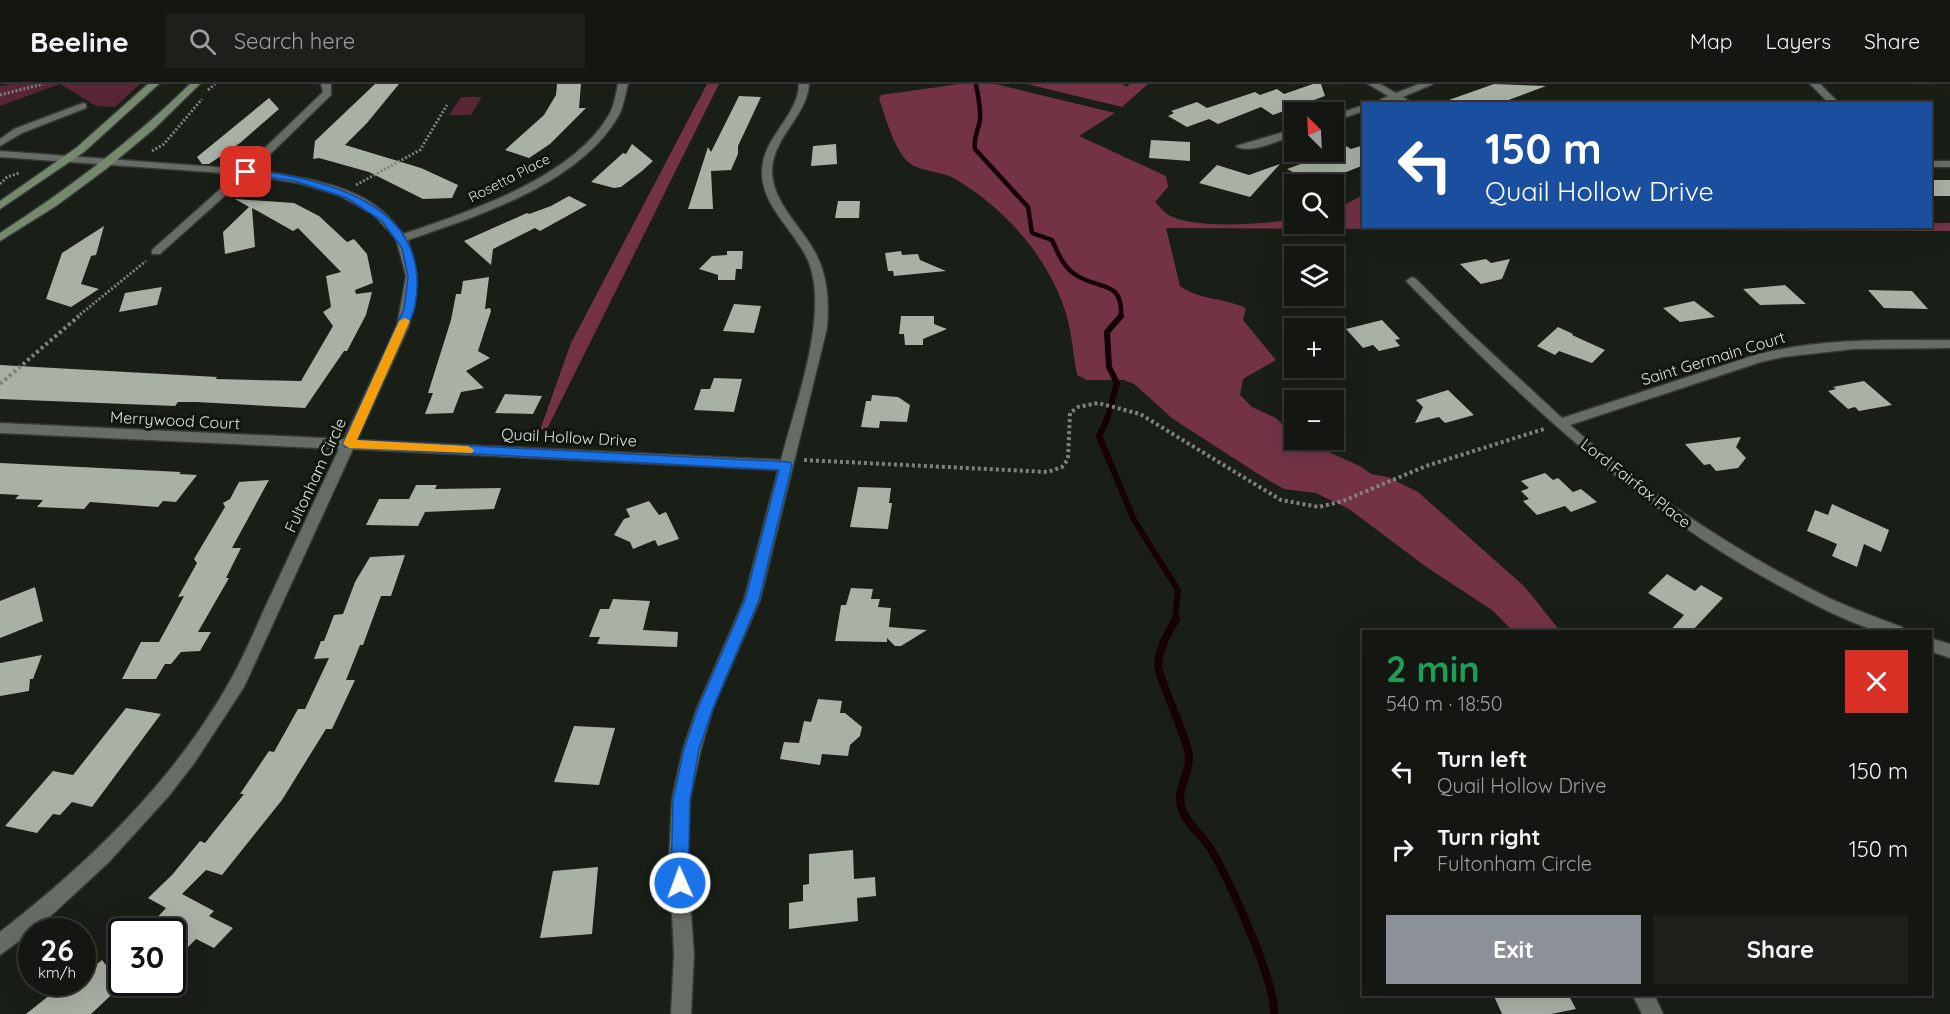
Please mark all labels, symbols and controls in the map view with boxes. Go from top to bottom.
search box [165,14,585,68]
text: Beeline [30,24,129,59]
icon: search [186,25,219,58]
text: Search here [234,27,355,55]
text: Map [1690,28,1733,54]
text: Layers [1766,28,1831,54]
text: Share [1864,28,1920,54]
north arrow [1284,102,1344,162]
map controls [1284,102,1344,450]
text: 150 m [1485,122,1602,175]
icon: left [1386,126,1464,204]
pin [220,146,271,197]
street label: Rosetta Place [465,150,553,206]
icon: arrive [229,155,262,188]
button: search [1284,174,1344,234]
text: Quail Hollow Drive [1485,174,1714,208]
button: layers [1284,246,1344,306]
button: + [1284,318,1344,378]
street label: Saint Germain Court [1639,327,1787,389]
button: − [1284,390,1344,450]
street label: Merrywood Court [110,407,240,433]
street label: Fultonham Circle [280,415,350,535]
street label: Quail Hollow Drive [501,423,637,451]
street label: Lord Fairfax Place [1577,434,1695,532]
text: 2 min [1386,646,1480,691]
button: close [1845,650,1908,713]
text: 540 m · 18:50 [1386,691,1503,716]
text: Turn left [1437,745,1527,773]
icon: left [1386,755,1419,788]
text: 150 m [1849,757,1908,785]
text: Quail Hollow Drive [1437,773,1607,798]
text: Turn right [1437,823,1541,851]
icon: right [1386,833,1419,866]
text: 150 m [1849,835,1908,863]
position arrow [648,851,712,915]
text: Fultonham Circle [1437,851,1592,876]
button: Exit [1386,915,1641,984]
button: Share [1653,915,1908,984]
speed limit sign: 30 [108,918,186,996]
text: 26 [40,931,74,969]
text: km/h [38,963,76,982]

